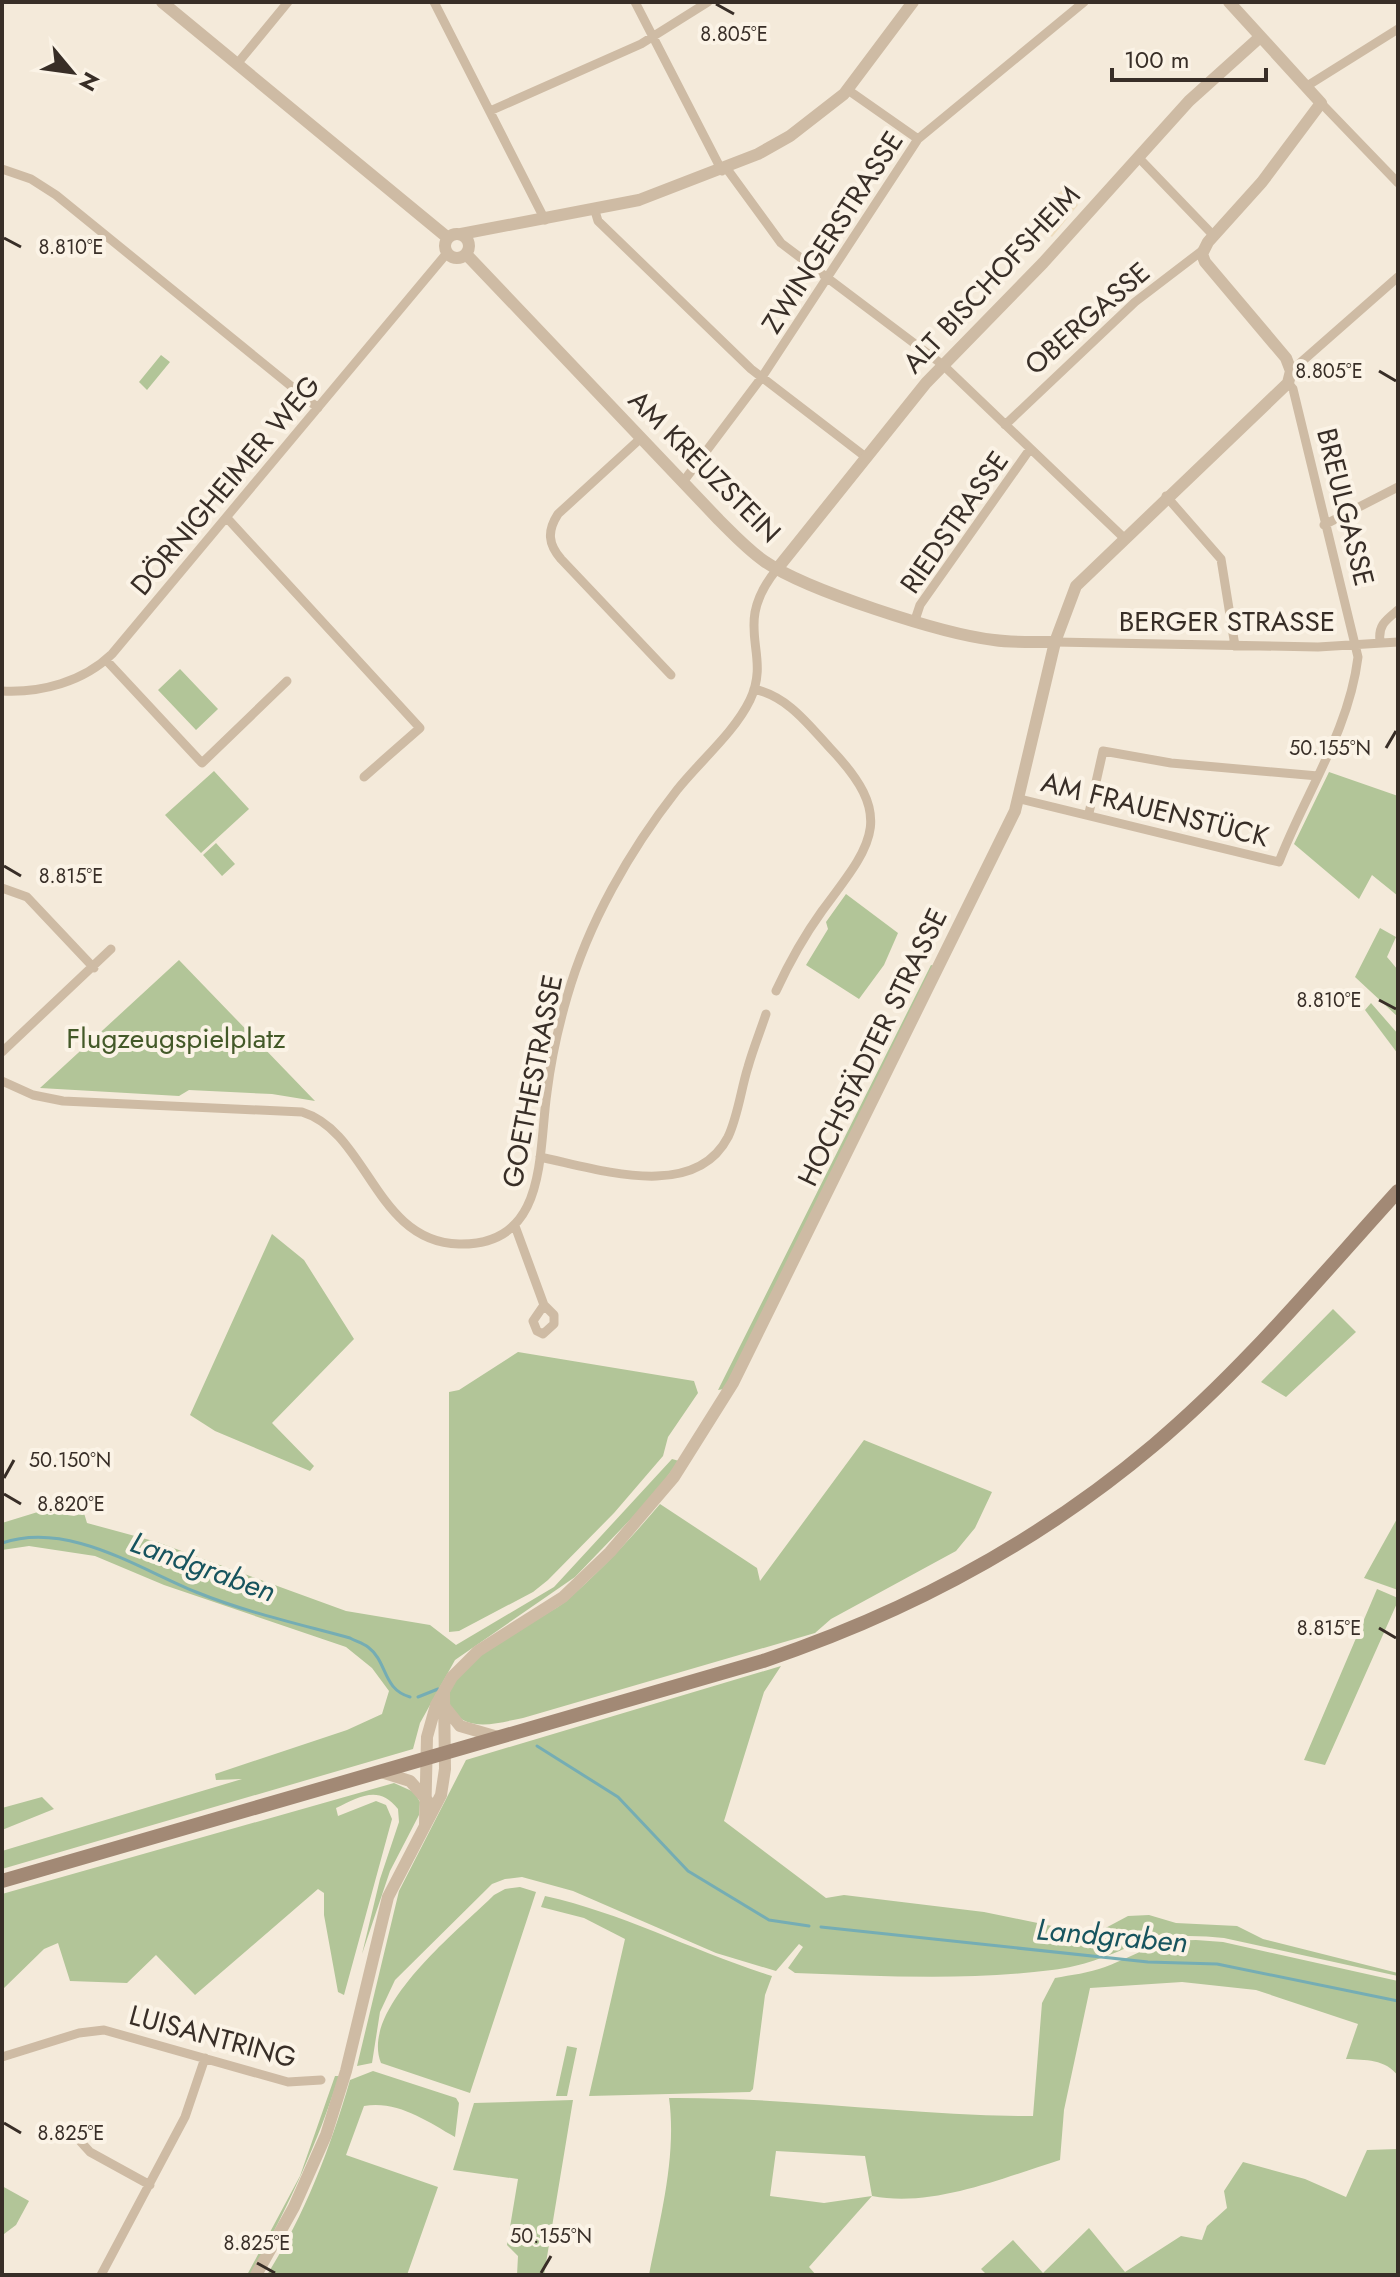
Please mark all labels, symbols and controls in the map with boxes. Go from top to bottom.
text: 8.805°E [700,20,768,49]
north arrow [32,32,112,112]
scale bar [1112,32,1266,82]
text: 100 m [1124,42,1190,77]
text: N [71,66,108,97]
street label: ZWINGERSTRASSE [752,123,913,341]
street label: ALT BISCHOFSHEIM [893,176,1090,383]
text: 8.810°E [38,233,104,262]
street label: OBERGASSE [1016,252,1159,384]
text: 8.805°E [1295,357,1363,386]
street label: DÖRNIGHEIMER WEG [121,366,330,604]
street label: AM KREUZSTEIN [619,381,790,552]
street label: BREULGASSE [1306,424,1385,590]
street label: RIEDSTRASSE [890,443,1019,602]
street label: BERGER STRASSE [1119,601,1335,642]
text: 50.155°N [1289,734,1371,763]
street label: AM FRAUENSTÜCK [1037,761,1273,858]
text: 8.815°E [39,862,103,891]
street label: HOCHSTÄDTER STRASSE [787,901,958,1193]
street label: GOETHESTRASSE [492,971,573,1191]
text: 8.810°E [1296,986,1362,1015]
park label: Flugzeugspielplatz [66,1018,286,1059]
text: 50.150°N [29,1446,111,1475]
text: 8.820°E [37,1490,105,1519]
water label: Landgraben [125,1520,282,1613]
text: 8.815°E [1297,1614,1361,1643]
water label: Landgraben [1035,1907,1189,1964]
street label: LUISANTRING [125,1994,301,2078]
text: 8.825°E [38,2119,104,2148]
text: 50.155°N [510,2222,592,2251]
text: 8.825°E [224,2229,290,2258]

